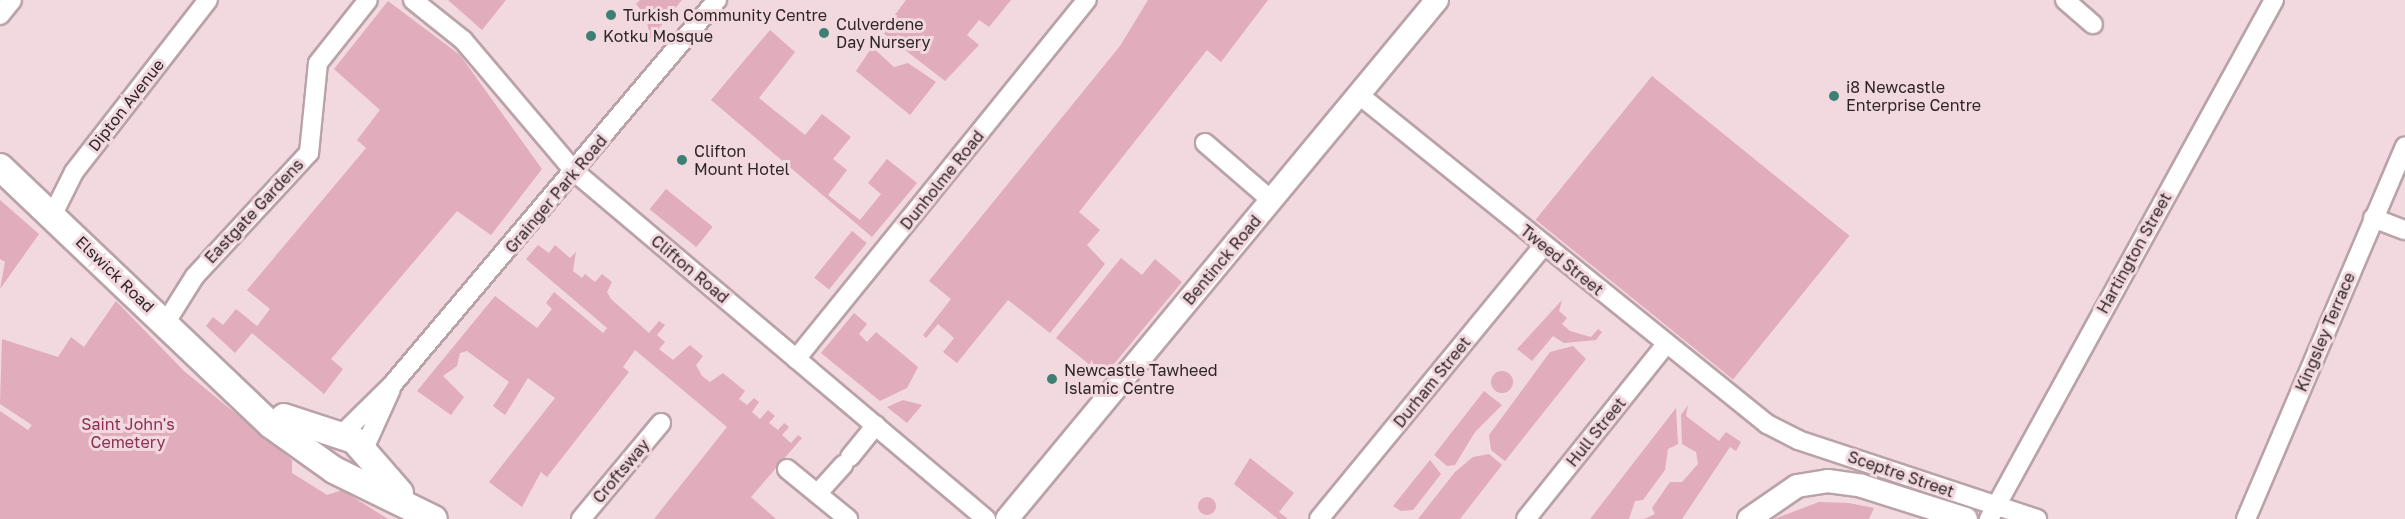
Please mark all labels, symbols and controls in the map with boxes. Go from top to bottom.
place label: Turkish Community Centre [623,5,827,25]
marker: Turkish Community Centre [604,8,618,22]
place label: Culverdene Day Nursery [836,14,930,52]
place label: Kotku Mosque [603,26,713,46]
marker: Culverdene Day Nursery [817,26,831,40]
marker: Kotku Mosque [584,29,598,43]
street label: Dipton Avenue [84,55,168,155]
place label: i8 Newcastle Enterprise Centre [1846,77,1981,115]
marker: i8 Newcastle Enterprise Centre [1827,89,1841,103]
street label: Dunholme Road [896,127,988,233]
street label: Grainger Park Road [501,131,611,257]
place label: Clifton Mount Hotel [694,141,790,179]
marker: Clifton Mount Hotel [675,153,689,167]
street label: Eastgate Gardens [201,155,307,267]
street label: Hartington Street [2093,189,2175,317]
street label: Bentinck Road [1179,211,1265,309]
street label: Tweed Street [1517,221,1607,299]
street label: Clifton Road [647,231,733,307]
street label: Elswick Road [72,232,158,316]
street label: Kingsley Terrace [2291,270,2359,394]
street label: Durham Street [1389,333,1475,431]
place label: Newcastle Tawheed Islamic Centre [1064,360,1218,398]
marker: Newcastle Tawheed Islamic Centre [1045,372,1059,386]
street label: Hull Street [1562,394,1630,470]
park label: Saint John's Cemetery [81,414,175,452]
street label: Croftsway [589,435,653,507]
street label: Sceptre Street [1845,447,1957,501]

